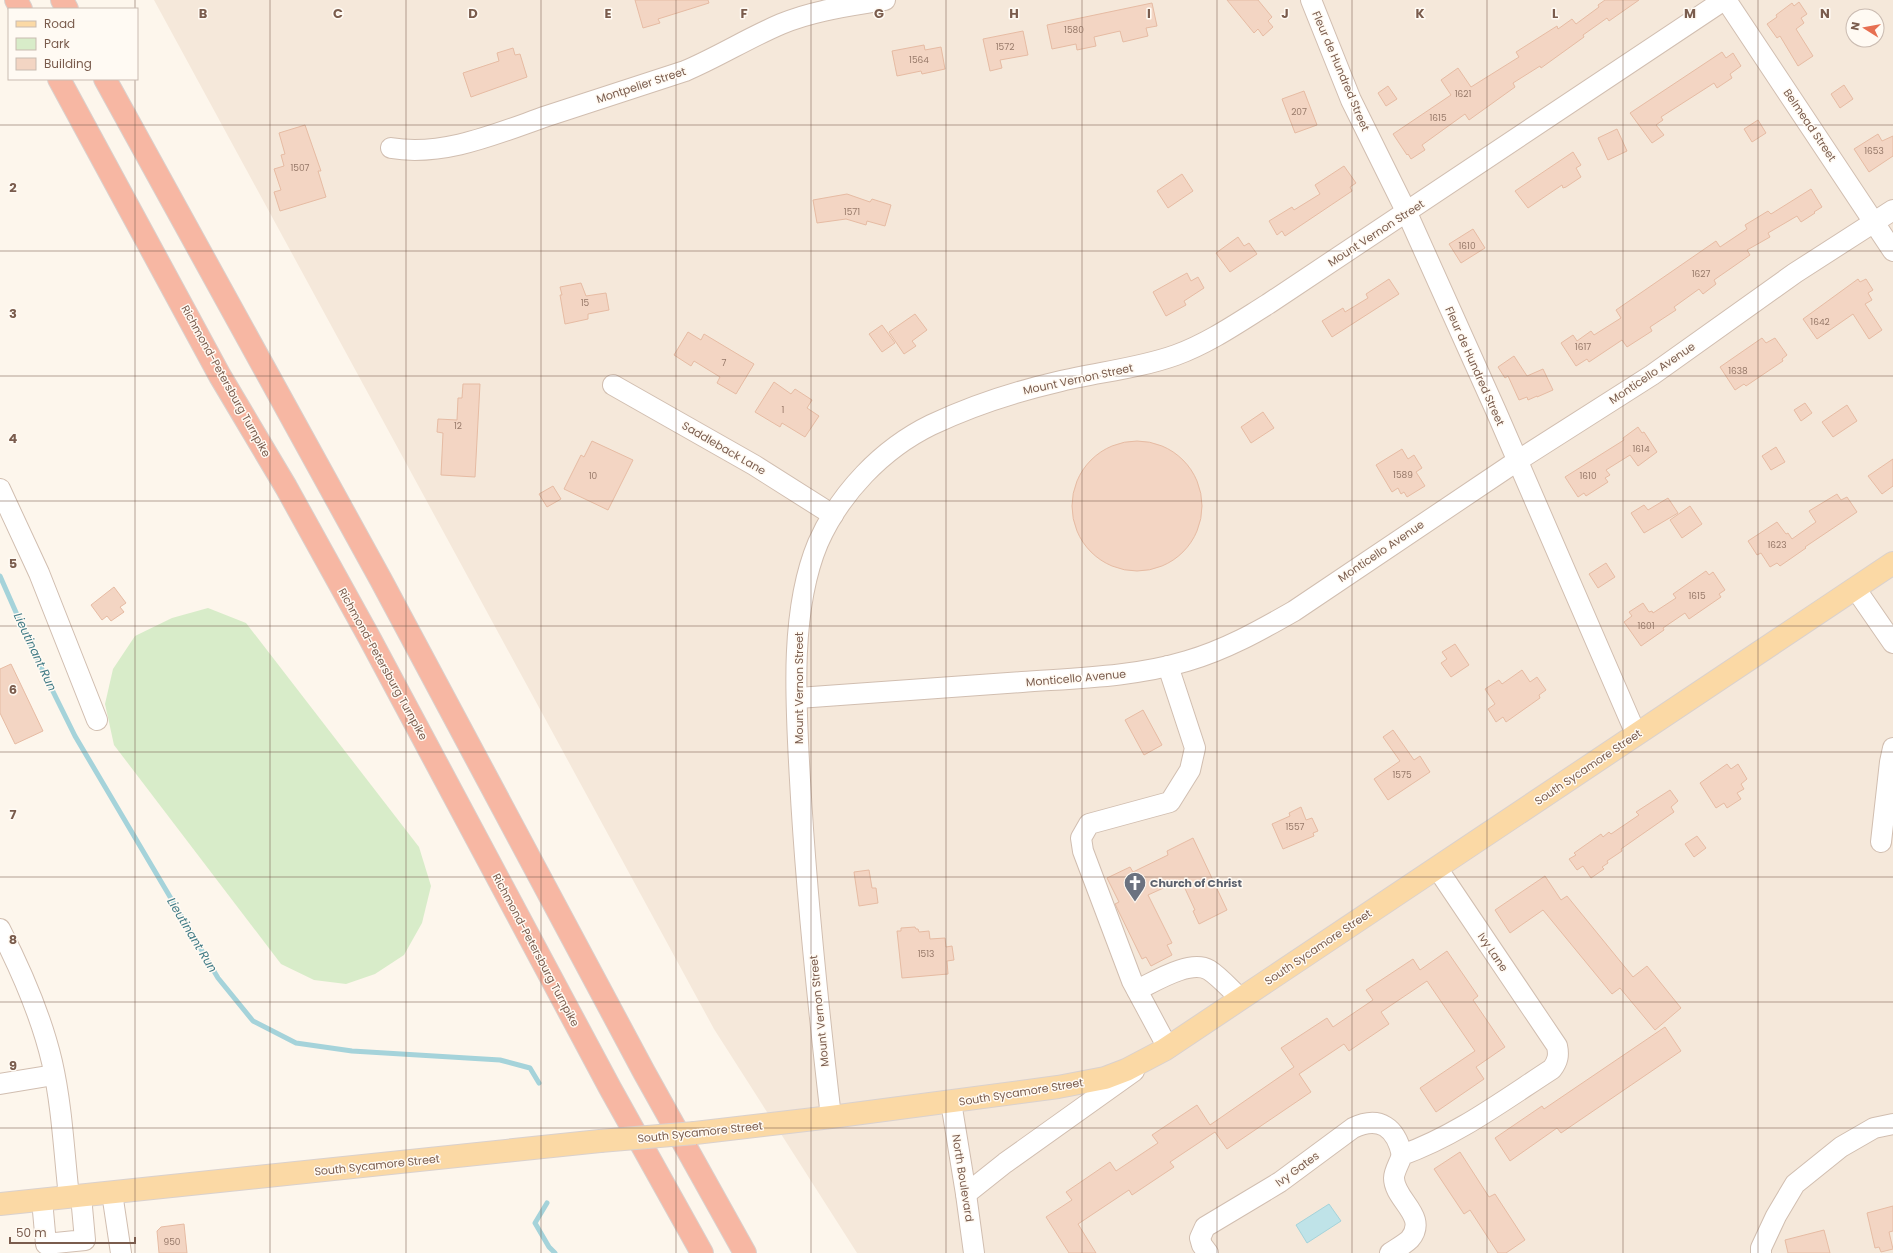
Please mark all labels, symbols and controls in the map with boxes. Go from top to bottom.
text: B [199,4,208,23]
text: C [333,4,343,23]
text: D [468,4,478,23]
text: E [604,4,612,23]
text: F [740,4,748,23]
text: G [874,4,884,23]
text: H [1009,4,1019,23]
text: I [1147,4,1151,23]
text: J [1281,4,1289,23]
text: K [1415,4,1425,23]
text: L [1552,4,1558,23]
text: M [1684,4,1696,23]
text: N [1820,4,1830,23]
legend [8,8,138,80]
north arrow [1845,8,1885,48]
street label: Fleur de Hundred Street [1308,9,1374,133]
text: Road [44,15,75,32]
text: N [1847,21,1864,32]
house number: 1580 [1064,24,1084,36]
text: Park [44,35,71,52]
house number: 1572 [996,41,1014,53]
house number: 1564 [909,54,929,66]
text: Building [44,55,92,72]
street label: Montpelier Street [594,63,688,107]
street label: Belmead Street [1780,86,1840,164]
house number: 1621 [1455,88,1471,100]
house number: 207 [1291,106,1307,118]
house number: 1615 [1429,112,1447,124]
house number: 1653 [1864,145,1884,157]
house number: 1507 [290,162,310,174]
text: 2 [9,178,17,197]
street label: Mount Vernon Street [1325,196,1427,270]
house number: 1571 [844,206,860,218]
house number: 1610 [1458,240,1476,252]
house number: 1627 [1692,268,1710,280]
house number: 15 [581,297,590,309]
street label: Richmond-Petersburg Turnpike [177,302,275,460]
text: 3 [9,304,17,323]
street label: Fleur de Hundred Street [1441,304,1509,428]
house number: 1642 [1810,316,1830,328]
street label: Monticello Avenue [1606,338,1698,408]
house number: 1617 [1575,341,1591,353]
house number: 7 [722,357,727,369]
street label: Mount Vernon Street [1021,360,1135,398]
house number: 1638 [1728,365,1748,377]
house number: 1 [782,404,785,416]
street label: Saddleback Lane [679,417,769,479]
house number: 12 [454,420,462,432]
text: 4 [9,429,18,448]
house number: 1614 [1632,443,1650,455]
house number: 1589 [1393,469,1413,481]
house number: 10 [589,470,598,482]
house number: 1610 [1579,470,1597,482]
street label: Monticello Avenue [1335,516,1427,586]
house number: 1623 [1767,539,1787,551]
text: 5 [9,554,17,573]
street label: Richmond-Petersburg Turnpike [334,585,432,743]
house number: 1615 [1688,590,1706,602]
water label: Lieutinant Run [10,610,61,694]
house number: 1601 [1637,620,1655,632]
street label: Mount Vernon Street [791,632,807,744]
street label: Monticello Avenue [1025,666,1127,690]
text: 6 [9,680,17,699]
street label: South Sycamore Street [1531,725,1645,809]
house number: 1575 [1392,769,1412,781]
text: 7 [10,805,17,824]
house number: 1557 [1285,821,1305,833]
street label: Richmond-Petersburg Turnpike [489,870,583,1030]
church icon: Church of Christ [1122,870,1148,903]
place label: Church of Christ [1150,875,1243,891]
water label: Lieutinant Run [163,894,222,975]
street label: South Sycamore Street [1261,905,1375,989]
street label: Ivy Lane [1474,929,1512,975]
text: 8 [9,930,17,949]
house number: 1513 [918,948,934,960]
street label: Mount Vernon Street [805,954,833,1068]
text: 9 [9,1056,17,1075]
street label: South Sycamore Street [958,1074,1084,1110]
street label: South Sycamore Street [637,1117,763,1147]
street label: North Boulevard [948,1133,978,1223]
street label: Ivy Gates [1272,1148,1322,1190]
street label: South Sycamore Street [314,1150,440,1180]
scale bar [10,1219,135,1245]
text: 50 m [16,1224,47,1241]
house number: 950 [164,1236,181,1248]

